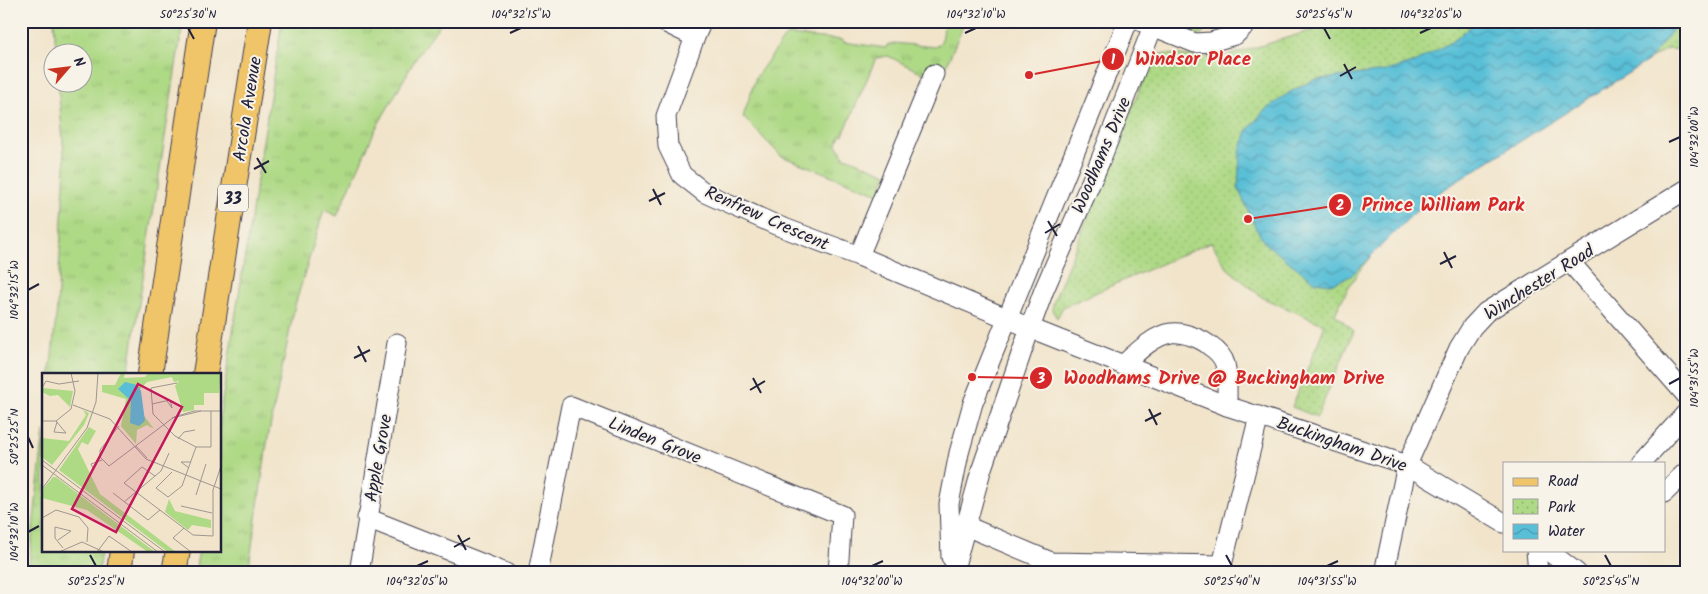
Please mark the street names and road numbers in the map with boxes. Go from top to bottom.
street label: Arcola Avenue [226,55,271,164]
street label: Woodhams Drive [1065,93,1140,218]
street label: Renfrew Crescent [699,179,834,260]
road number: 33 [218,184,248,212]
street label: Winchester Road [1479,237,1602,329]
street label: Linden Grove [603,410,705,473]
street label: Buckingham Drive [1272,410,1411,481]
street label: Apple Grove [357,412,401,504]

